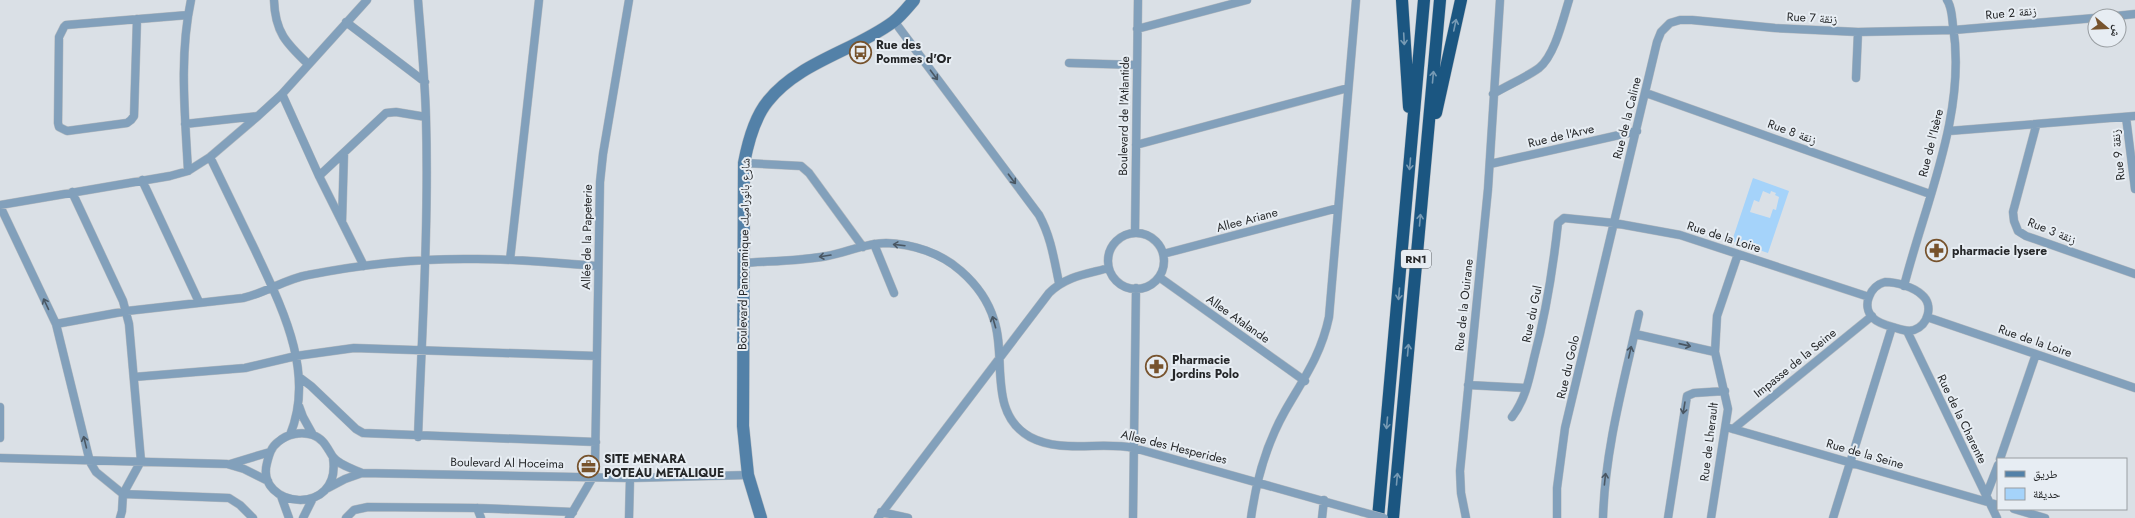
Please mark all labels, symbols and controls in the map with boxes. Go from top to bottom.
street label: Rue 2 زنقة [1985,2,2038,24]
street label: Rue 7 زنقة [1786,8,1838,28]
north arrow [2087,8,2127,48]
one-way arrow [1452,19,1460,32]
text: ش [2107,23,2126,40]
one-way arrow [1400,32,1408,45]
place label: Rue des Pommes d'Or [876,36,951,68]
bus stop icon: Rue des Pommes d'Or [847,39,873,65]
street label: Boulevard de l'Atlantide [1114,56,1134,176]
one-way arrow [930,70,939,81]
one-way arrow [1429,71,1437,84]
street label: Rue de la Caline [1608,75,1646,161]
street label: Rue de l'Isère [1914,107,1948,179]
street label: Rue 8 زنقة [1765,115,1819,149]
street label: Rue de l'Arve [1526,120,1596,152]
street label: Rue 9 زنقة [2106,128,2130,181]
one-way arrow [1406,157,1413,170]
street label: Boulevard Panoramique شارع بانوراميك [733,158,755,350]
one-way arrow [1008,174,1016,185]
street label: Allée de la Papeterie [577,184,597,290]
street label: Allee Ariane [1214,203,1280,237]
street label: Rue 3 زنقة [2025,213,2079,249]
one-way arrow [1416,214,1423,227]
street label: Rue de la Loire [1685,217,1763,257]
pharmacy icon: pharmacie lysere [1923,238,1949,264]
one-way arrow [893,241,906,249]
place label: pharmacie lysere [1952,242,2047,260]
road number: RN1 [1401,250,1431,268]
one-way arrow [819,252,832,260]
street label: Rue de la Ouirane [1450,258,1478,352]
street label: Rue du Gul [1517,284,1547,344]
one-way arrow [1395,287,1403,300]
street label: Allee Atalande [1203,290,1273,348]
one-way arrow [42,298,49,310]
one-way arrow [990,315,997,328]
street label: Rue de la Loire [1996,320,2074,362]
street label: Impasse de la Seine [1750,324,1840,402]
street label: Rue du Golo [1552,333,1584,401]
one-way arrow [1678,341,1691,349]
one-way arrow [1405,344,1412,357]
one-way arrow [1627,346,1635,359]
place label: Pharmacie Jordins Polo [1170,351,1239,383]
pharmacy icon: Pharmacie Jordins Polo [1143,354,1169,380]
street label: Rue de la Charente [1933,371,1991,467]
one-way arrow [1680,401,1688,414]
street label: Rue de Lherault [1695,402,1723,482]
one-way arrow [1383,416,1391,429]
street label: Allee des Hesperides [1119,425,1229,469]
street label: Rue de la Seine [1824,434,1906,474]
one-way arrow [81,436,89,449]
place label: SITE MENARA POTEAU METALIQUE [604,450,724,482]
street label: Boulevard Al Hoceima [450,453,564,473]
office icon: SITE MENARA POTEAU METALIQUE [576,453,602,479]
legend [1997,458,2127,510]
text: طريق [2033,465,2058,483]
one-way arrow [1393,473,1400,486]
one-way arrow [1601,473,1609,486]
text: حديقة [2033,485,2061,503]

